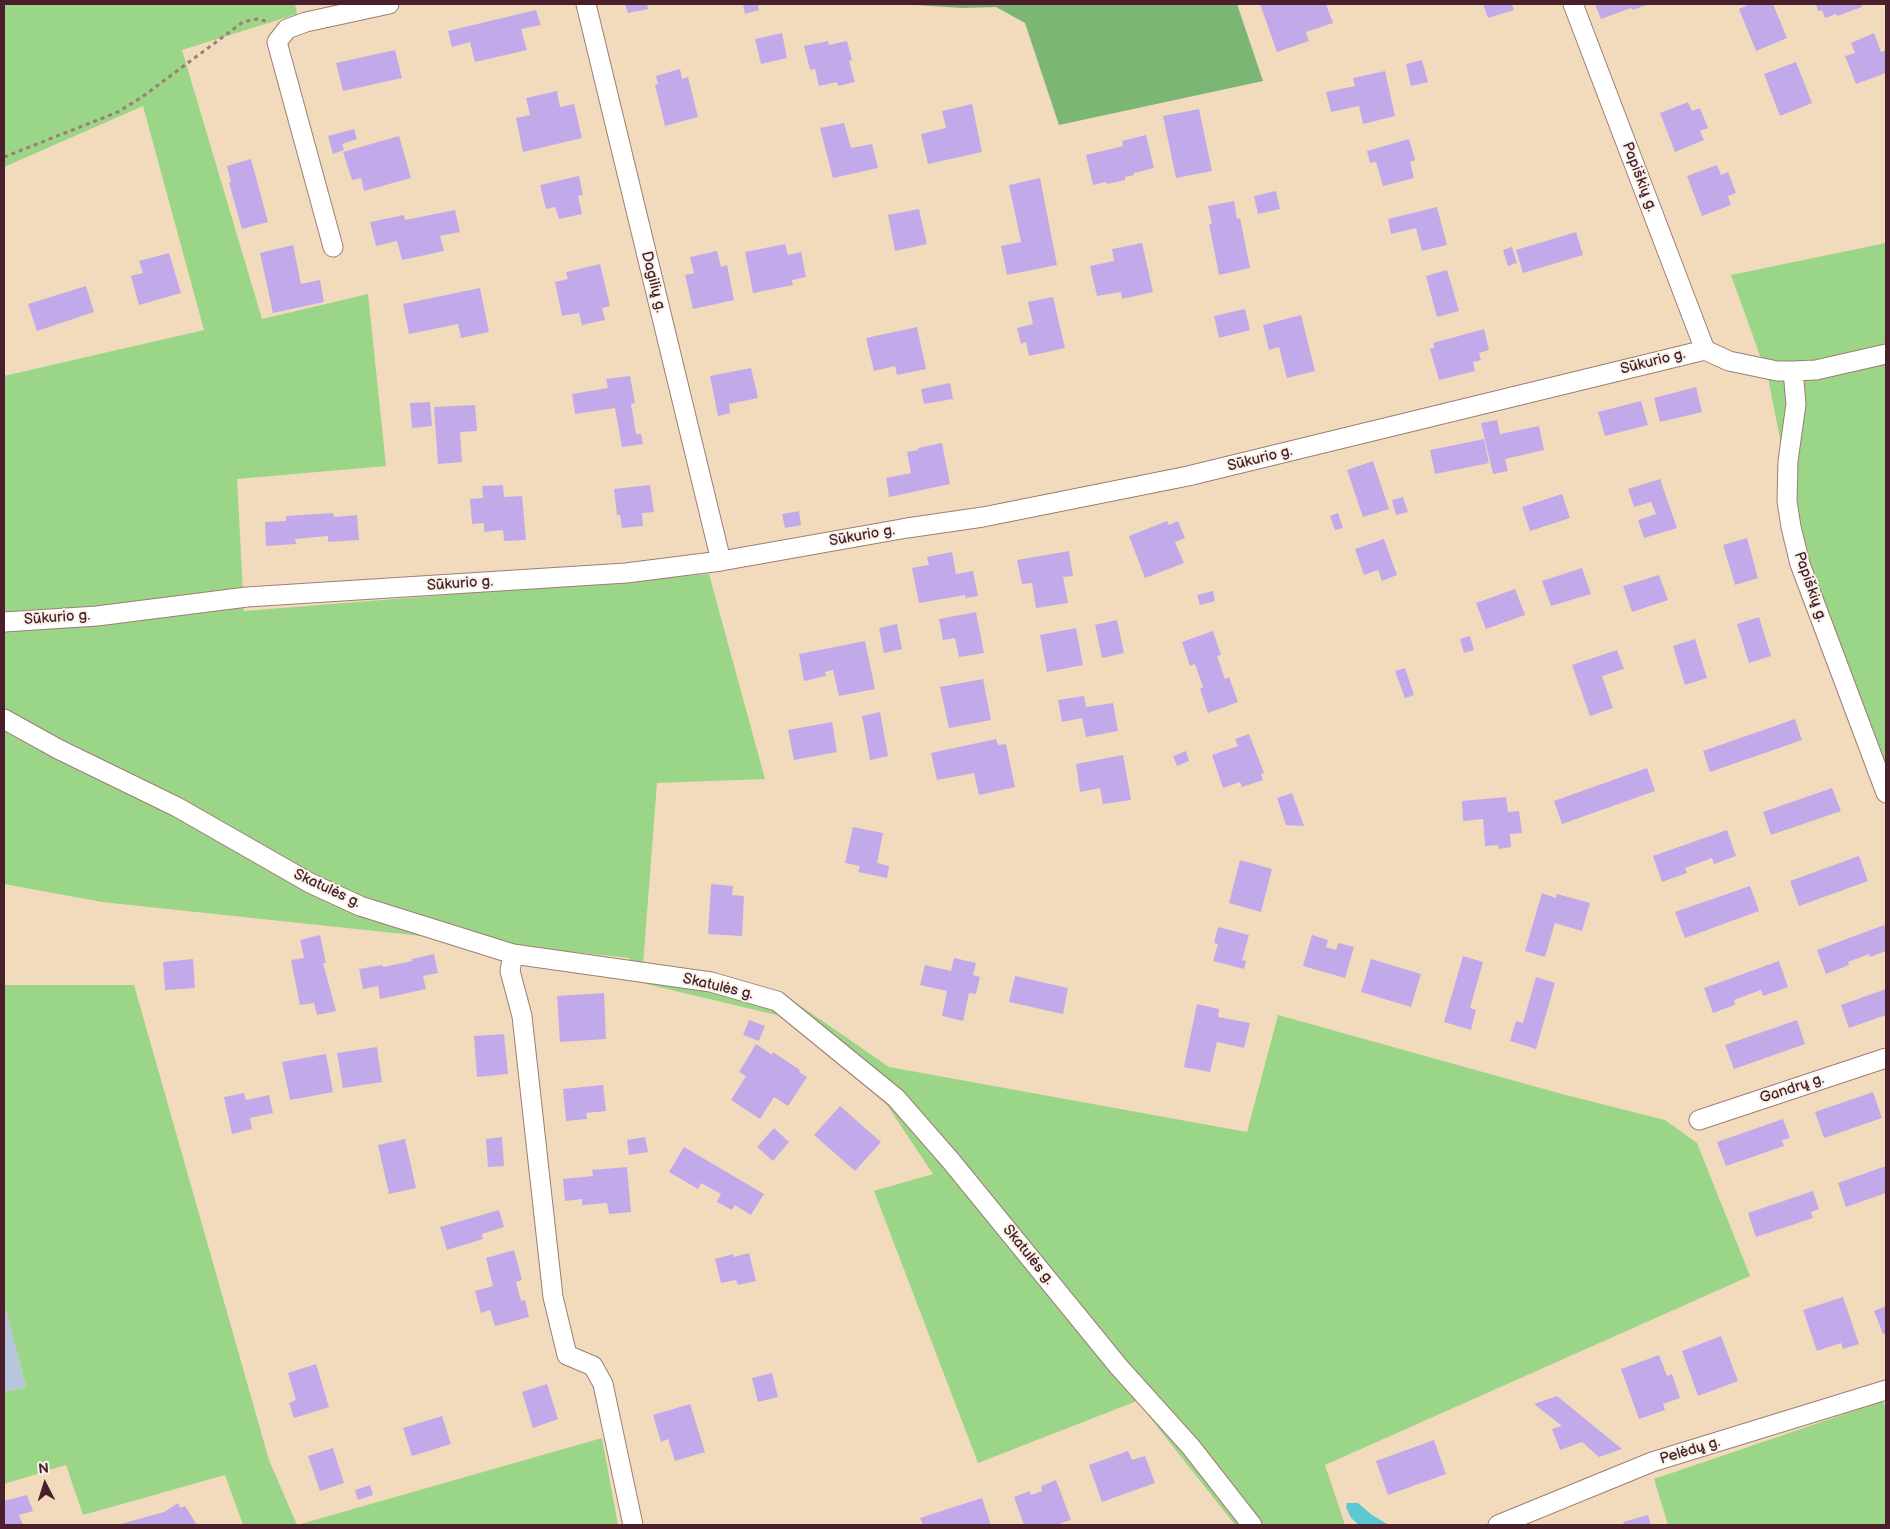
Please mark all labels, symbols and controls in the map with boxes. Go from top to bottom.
street label: Papiškių g. [1618,140,1660,214]
street label: Dagilių g. [637,249,669,315]
street label: Sūkurio g. [1619,345,1687,379]
street label: Sūkurio g. [1226,442,1294,476]
street label: Sūkurio g. [828,521,896,551]
street label: Papiškių g. [1790,550,1830,624]
street label: Sūkurio g. [426,573,494,595]
street label: Sūkurio g. [23,607,91,629]
street label: Skatulės g. [291,866,363,912]
street label: Skatulės g. [681,970,755,1004]
street label: Gandrų g. [1758,1070,1826,1108]
street label: Skatulės g. [998,1221,1058,1289]
street label: Pelėdų g. [1658,1433,1722,1469]
north arrow [20,1459,70,1509]
text: N [38,1460,50,1477]

